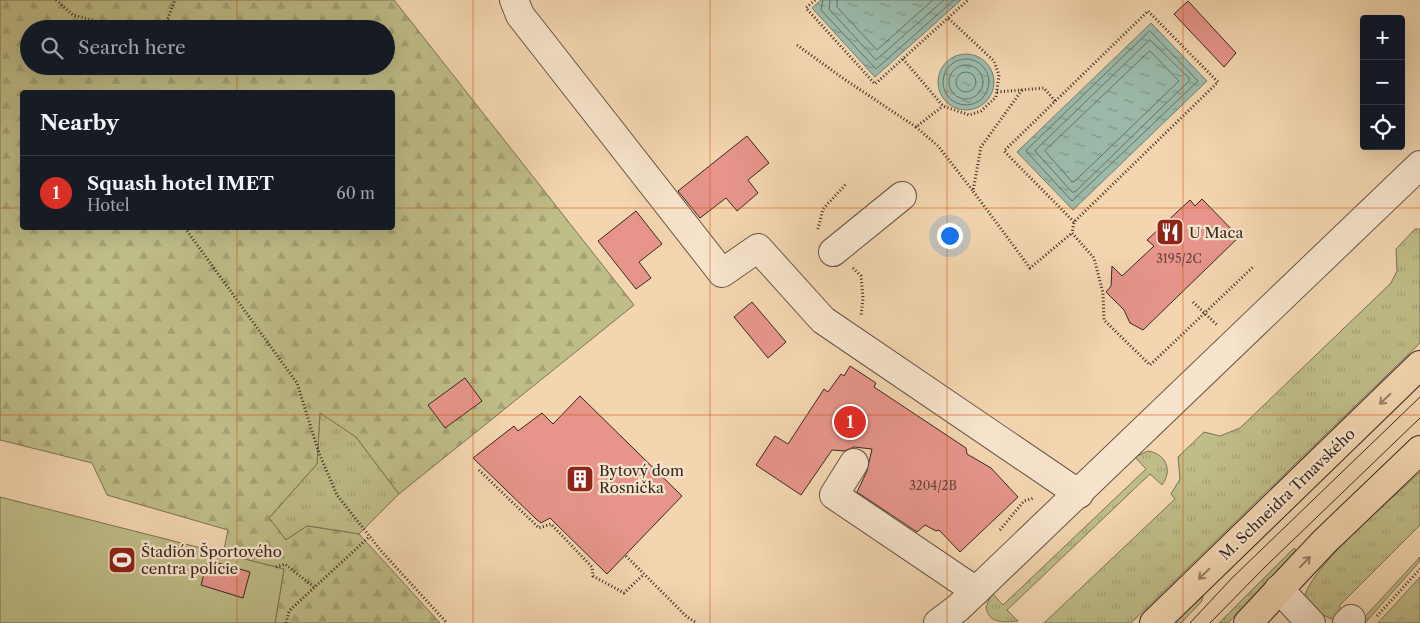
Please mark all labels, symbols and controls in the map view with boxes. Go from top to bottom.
map controls [1360,15,1405,150]
button: + [1360,15,1405,60]
search box [20,20,395,75]
icon: search [38,34,66,62]
text: Search here [78,36,186,59]
button: − [1360,60,1405,105]
button: locate [1360,105,1405,150]
text: Nearby [40,110,119,135]
text: Squash hotel IMET [87,172,274,195]
text: 1 [52,183,60,203]
text: 60 m [336,183,375,203]
text: Hotel [87,195,130,215]
restaurant icon: U Maca [1155,217,1185,247]
your location [937,223,963,249]
place label: U Maca [1189,223,1243,242]
house number: 3195/2C [1156,251,1202,266]
one-way arrow [1379,393,1391,405]
pin: 1 [834,403,866,441]
street label: M. Schneidra Trnavského [1215,424,1359,564]
place label: Bytový dom Rosnička [599,461,684,497]
building icon: Bytový dom Rosnička [565,464,595,494]
house number: 3204/2B [909,478,957,493]
place label: Štadión Športového centra polície [141,542,282,578]
sports icon: Štadión Športového centra polície [107,545,137,575]
one-way arrow [1299,556,1311,568]
one-way arrow [1198,568,1210,580]

